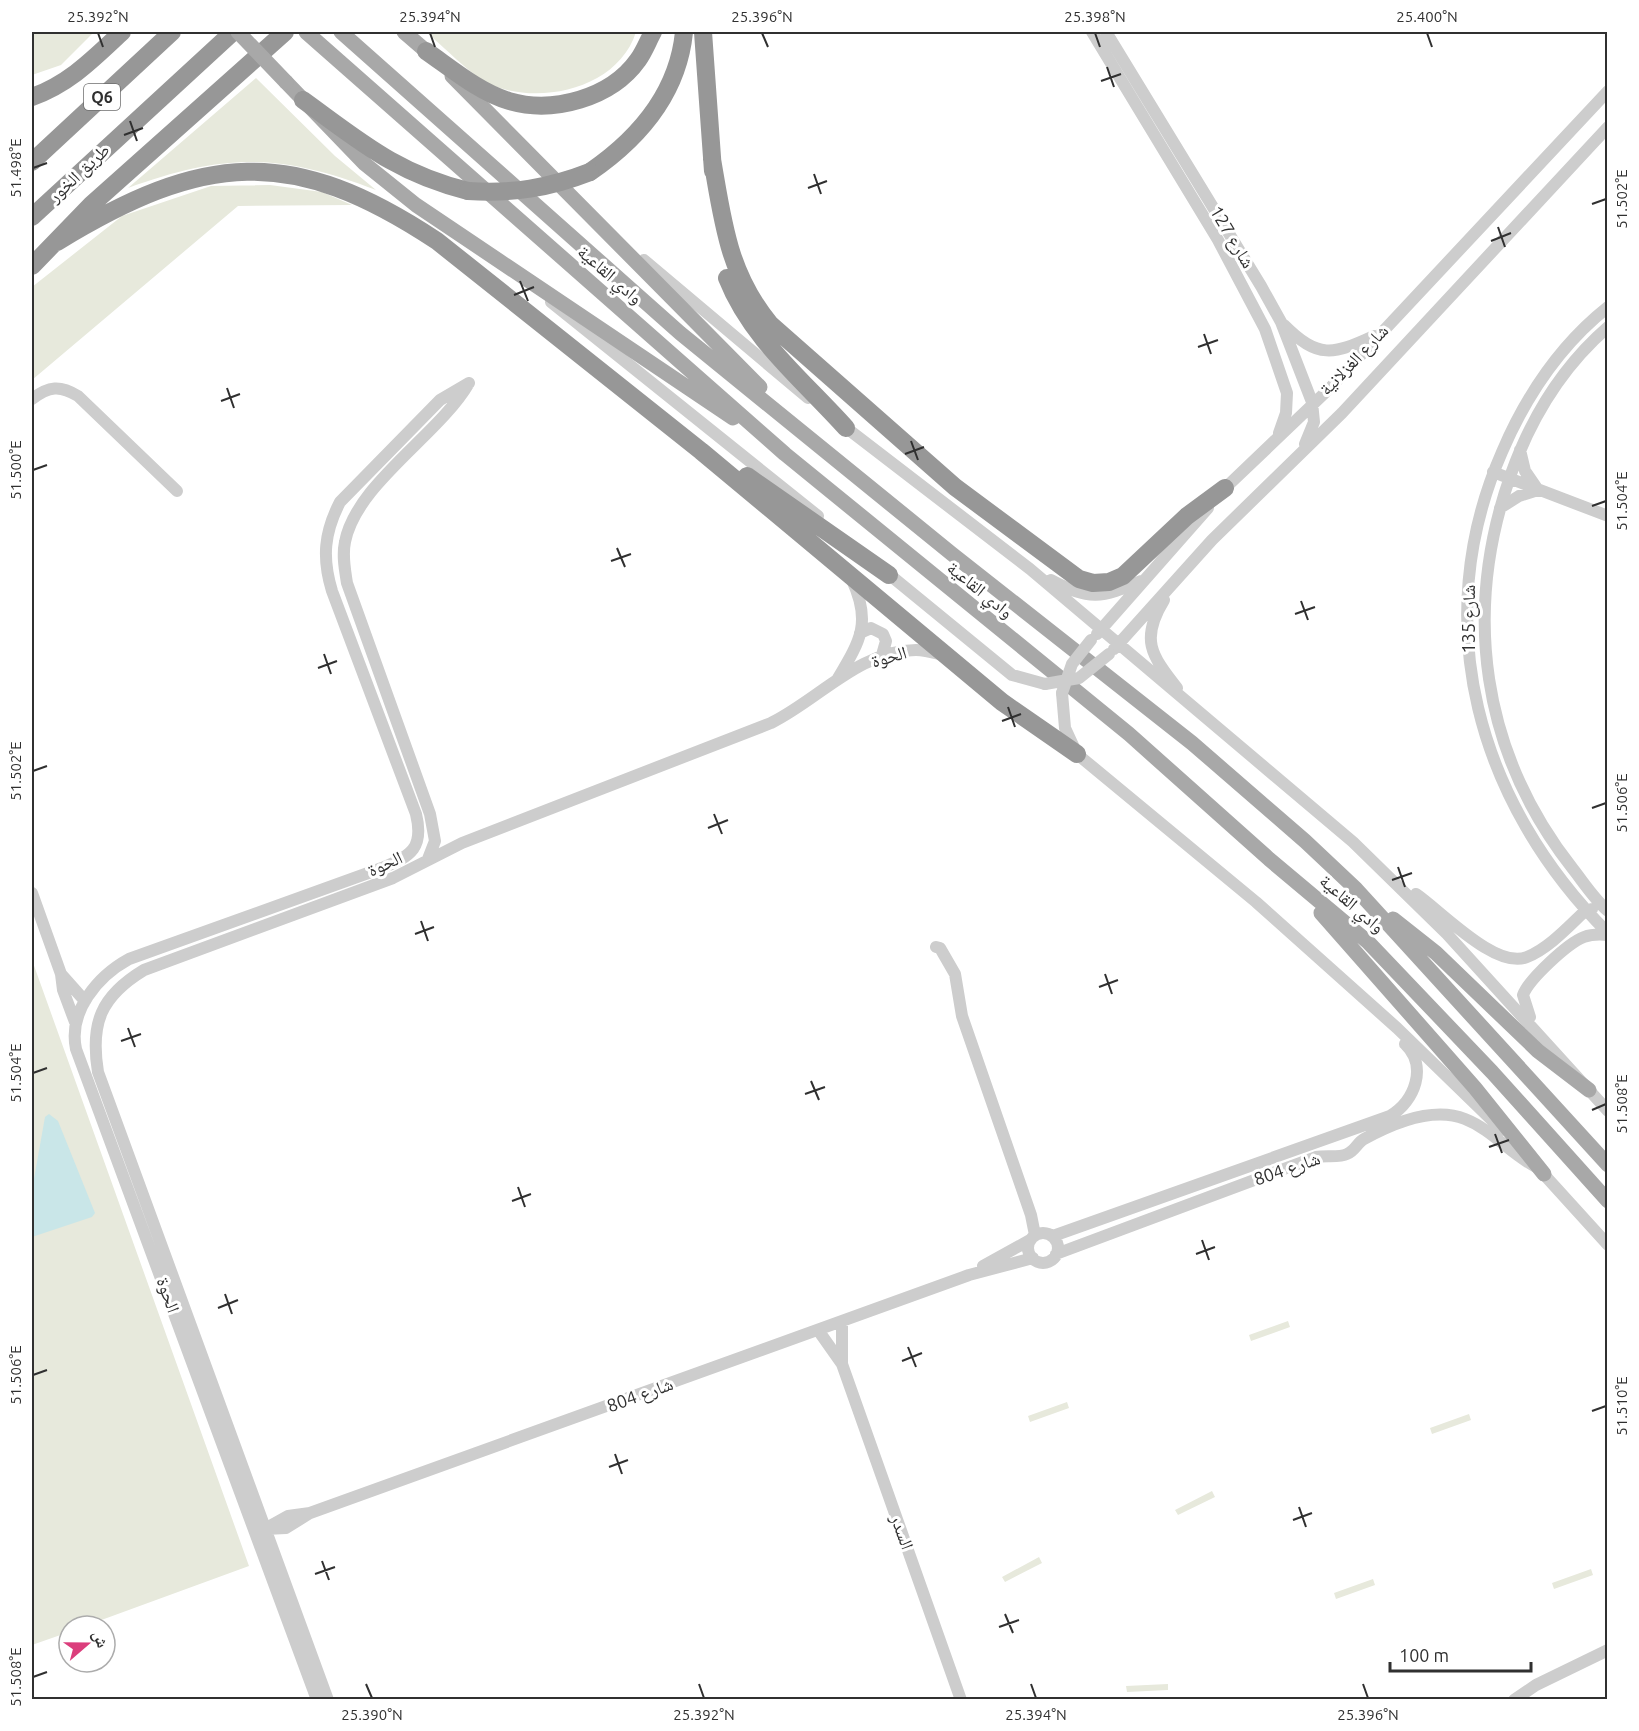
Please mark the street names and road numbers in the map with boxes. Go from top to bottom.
road number: Q6 [84,84,120,110]
street label: طريق الخور [43,139,114,208]
street label: شارع 127 [1205,202,1259,272]
street label: وادي القاعية [571,241,647,312]
street label: شارع الغزلانية [1315,320,1393,400]
street label: وادي القاعية [940,557,1018,626]
street label: شارع 135 [1458,585,1480,653]
street label: الحوة [869,641,909,672]
street label: الحوة [364,846,405,881]
street label: وادي القاعية [1313,870,1389,941]
street label: شارع 804 [1251,1147,1323,1191]
street label: الحوة [152,1274,184,1315]
street label: شارع 804 [604,1373,676,1417]
street label: السدر [886,1511,918,1552]

